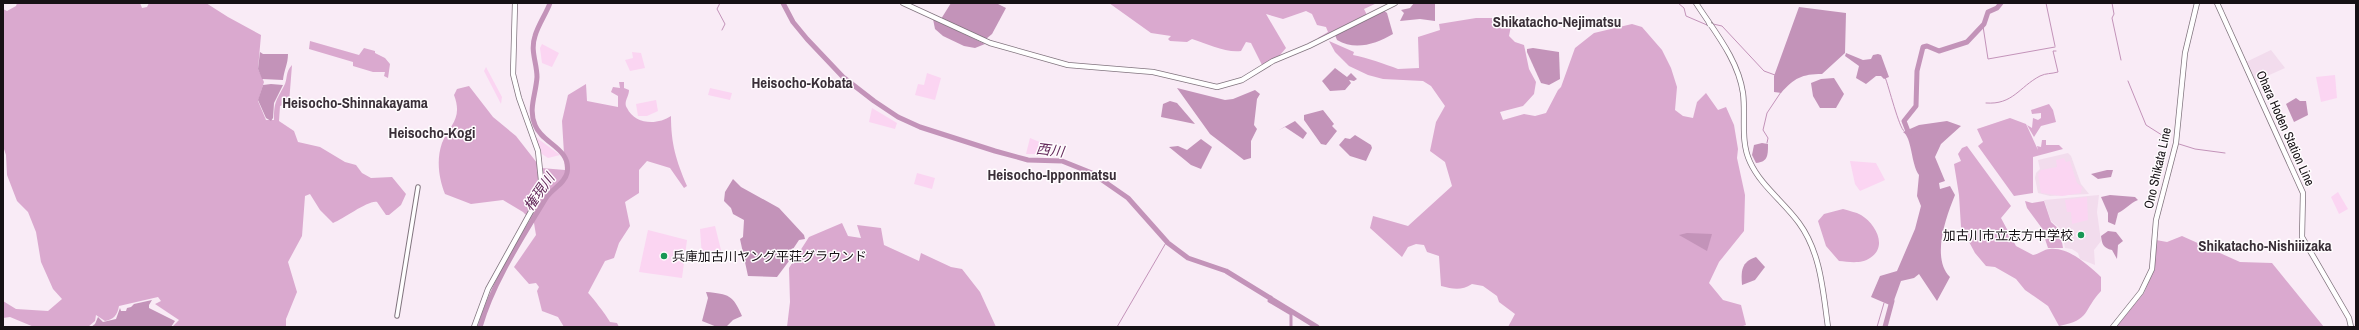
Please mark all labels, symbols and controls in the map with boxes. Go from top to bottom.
district label: Shikatacho-Nejimatsu [1493,11,1621,32]
street label: Ohara Hoden Station Line [2252,68,2319,189]
district label: Heisocho-Kobata [751,72,853,93]
district label: Heisocho-Shinnakayama [282,92,428,113]
district label: Heisocho-Kogi [389,122,475,143]
street label: Ono Shikata Line [2140,126,2175,210]
water label: 西川 [1035,139,1067,161]
district label: Heisocho-Ipponmatsu [987,164,1117,185]
water label: 権現川 [520,168,560,214]
place label: 加古川市立志方中学校 [1943,227,2073,244]
marker: 加古川市立志方中学校 [2076,230,2086,240]
district label: Shikatacho-Nishiiizaka [2198,235,2332,256]
place label: 兵庫加古川ヤング平荘グラウンド [672,248,867,265]
marker: 兵庫加古川ヤング平荘グラウンド [659,251,669,261]

